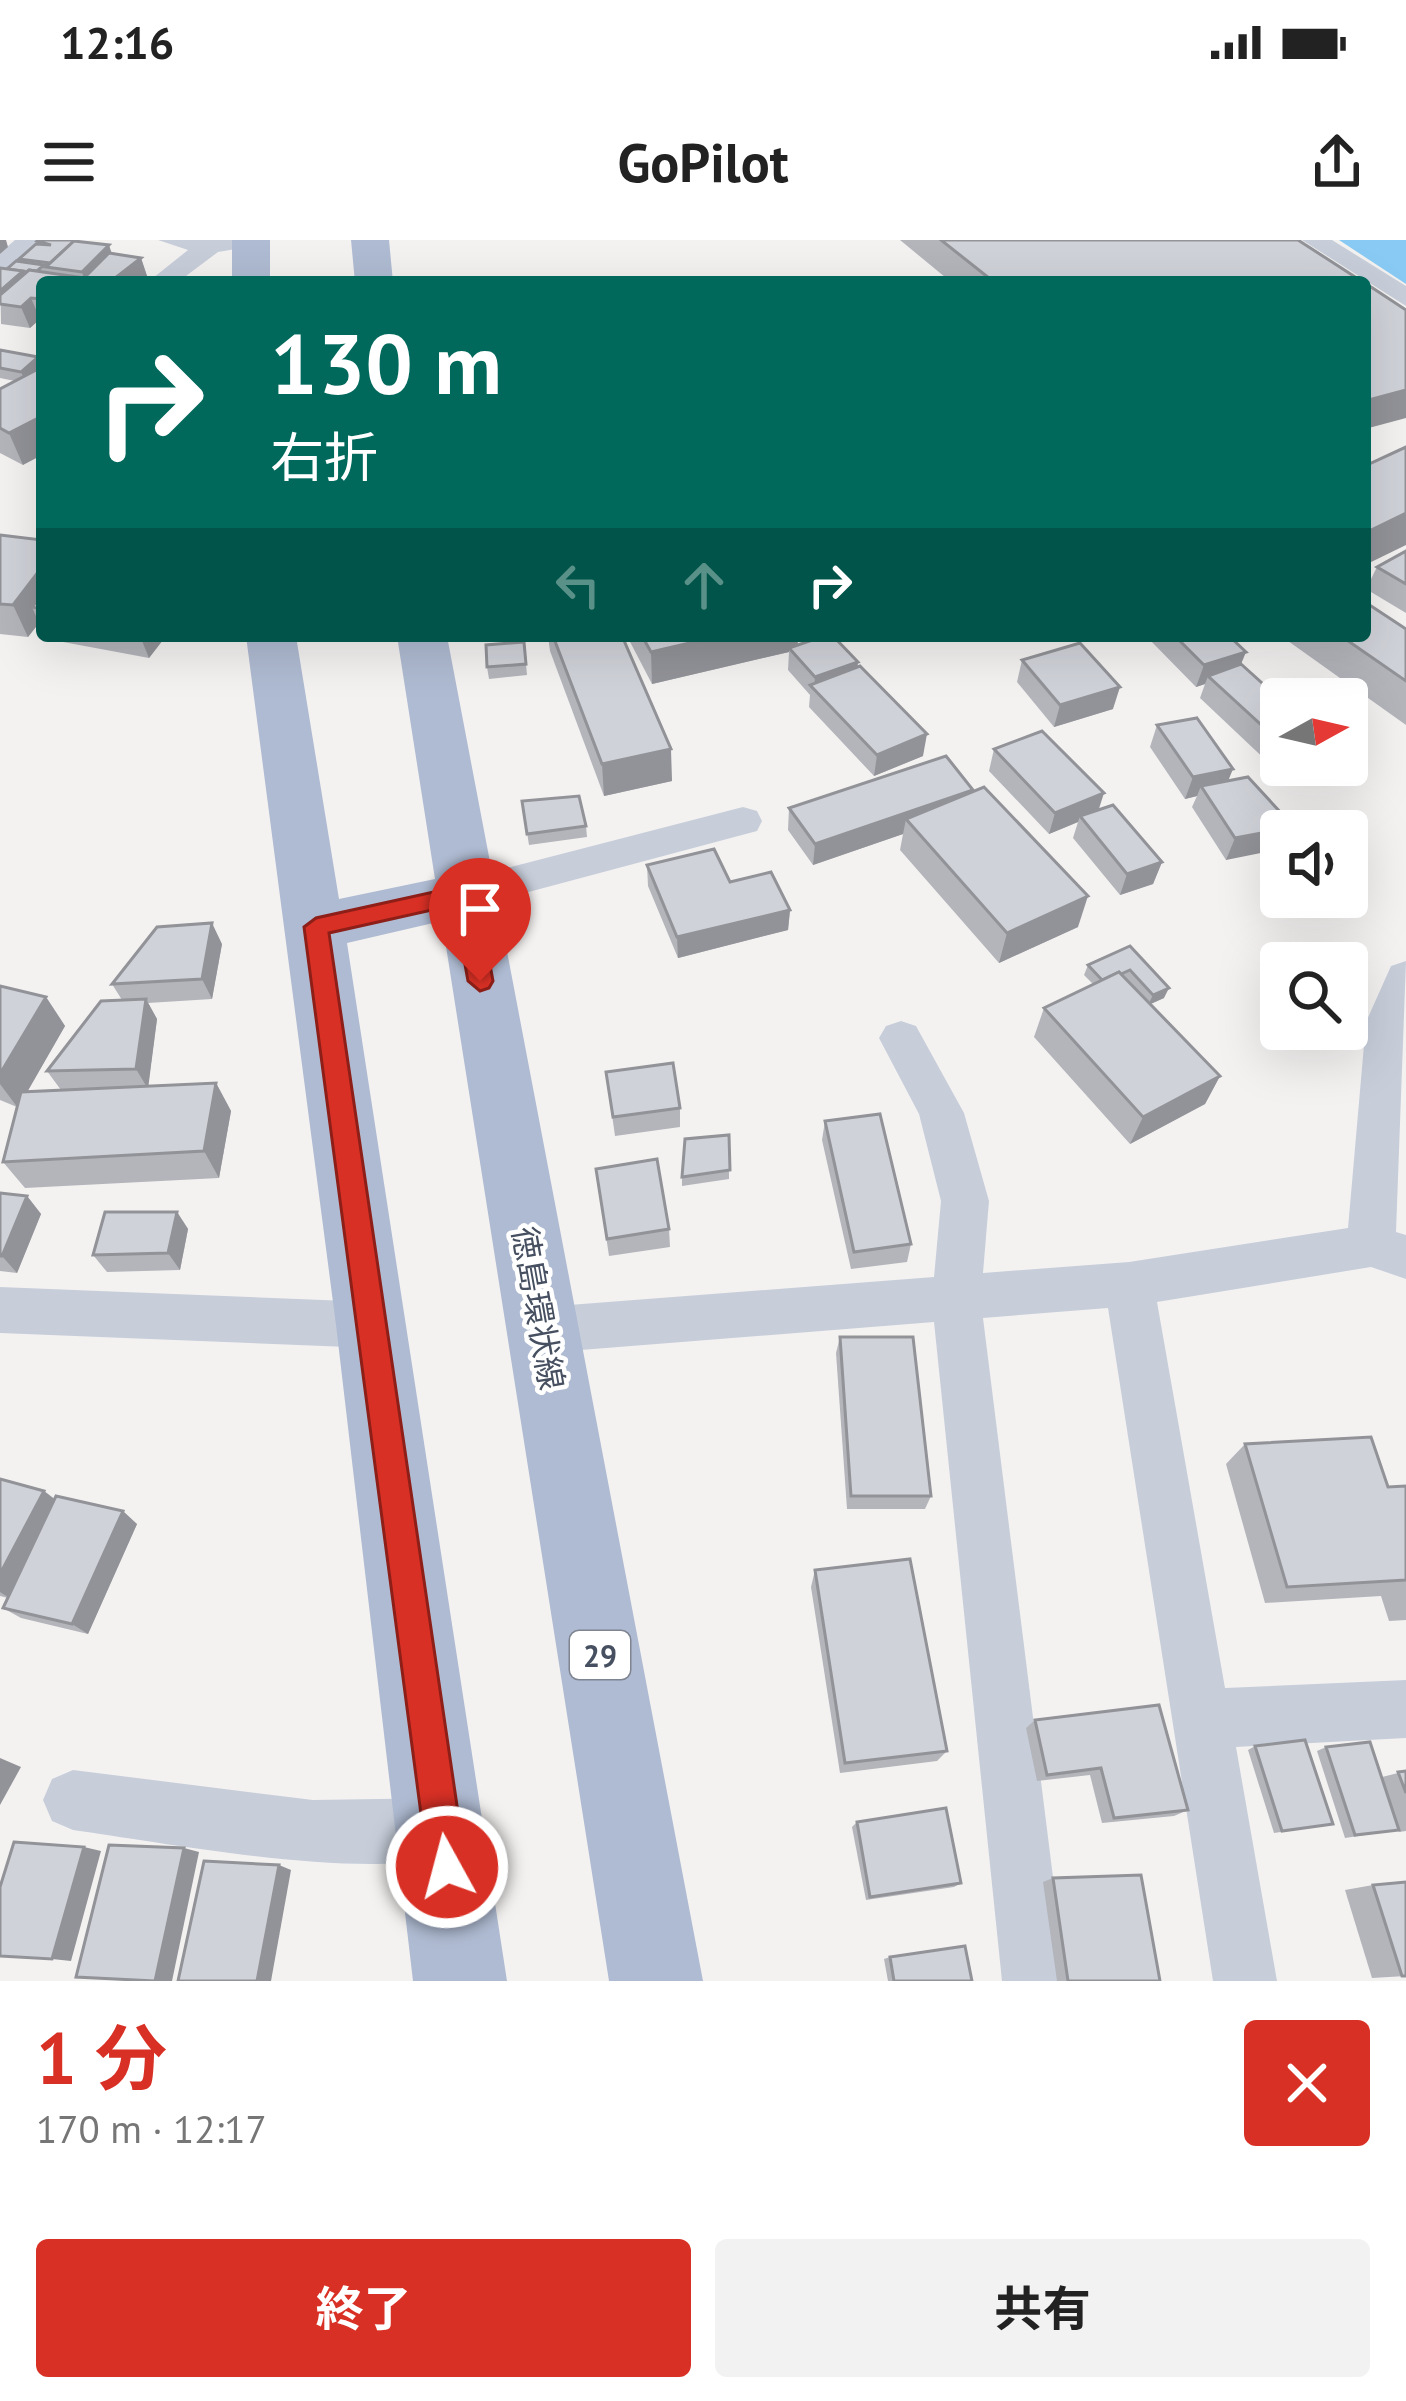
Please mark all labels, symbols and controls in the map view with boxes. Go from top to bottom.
text: 12:16 [60,13,174,71]
text: GoPilot [617,127,789,197]
icon: menu [36,129,102,195]
icon: share [1304,129,1370,195]
text: 130 m [270,308,502,417]
icon: right [72,324,228,480]
text: 右折 [270,422,378,492]
icon: left [545,552,611,618]
icon: ahead [671,552,737,618]
icon: right [797,552,863,618]
north arrow [1260,678,1368,786]
map controls [1260,678,1368,1050]
button: sound [1260,810,1368,918]
pin [429,858,531,981]
icon: arrive [447,876,513,942]
button: search [1260,942,1368,1050]
street label: 徳島環状線 [504,1223,574,1393]
road number: 29 [570,1631,630,1679]
position arrow [384,1804,510,1930]
text: 1 分 [36,2011,167,2104]
button: close [1244,2020,1370,2146]
text: 170 m · 12:17 [36,2103,267,2154]
button: 終了 [36,2239,691,2377]
button: 共有 [715,2239,1370,2377]

